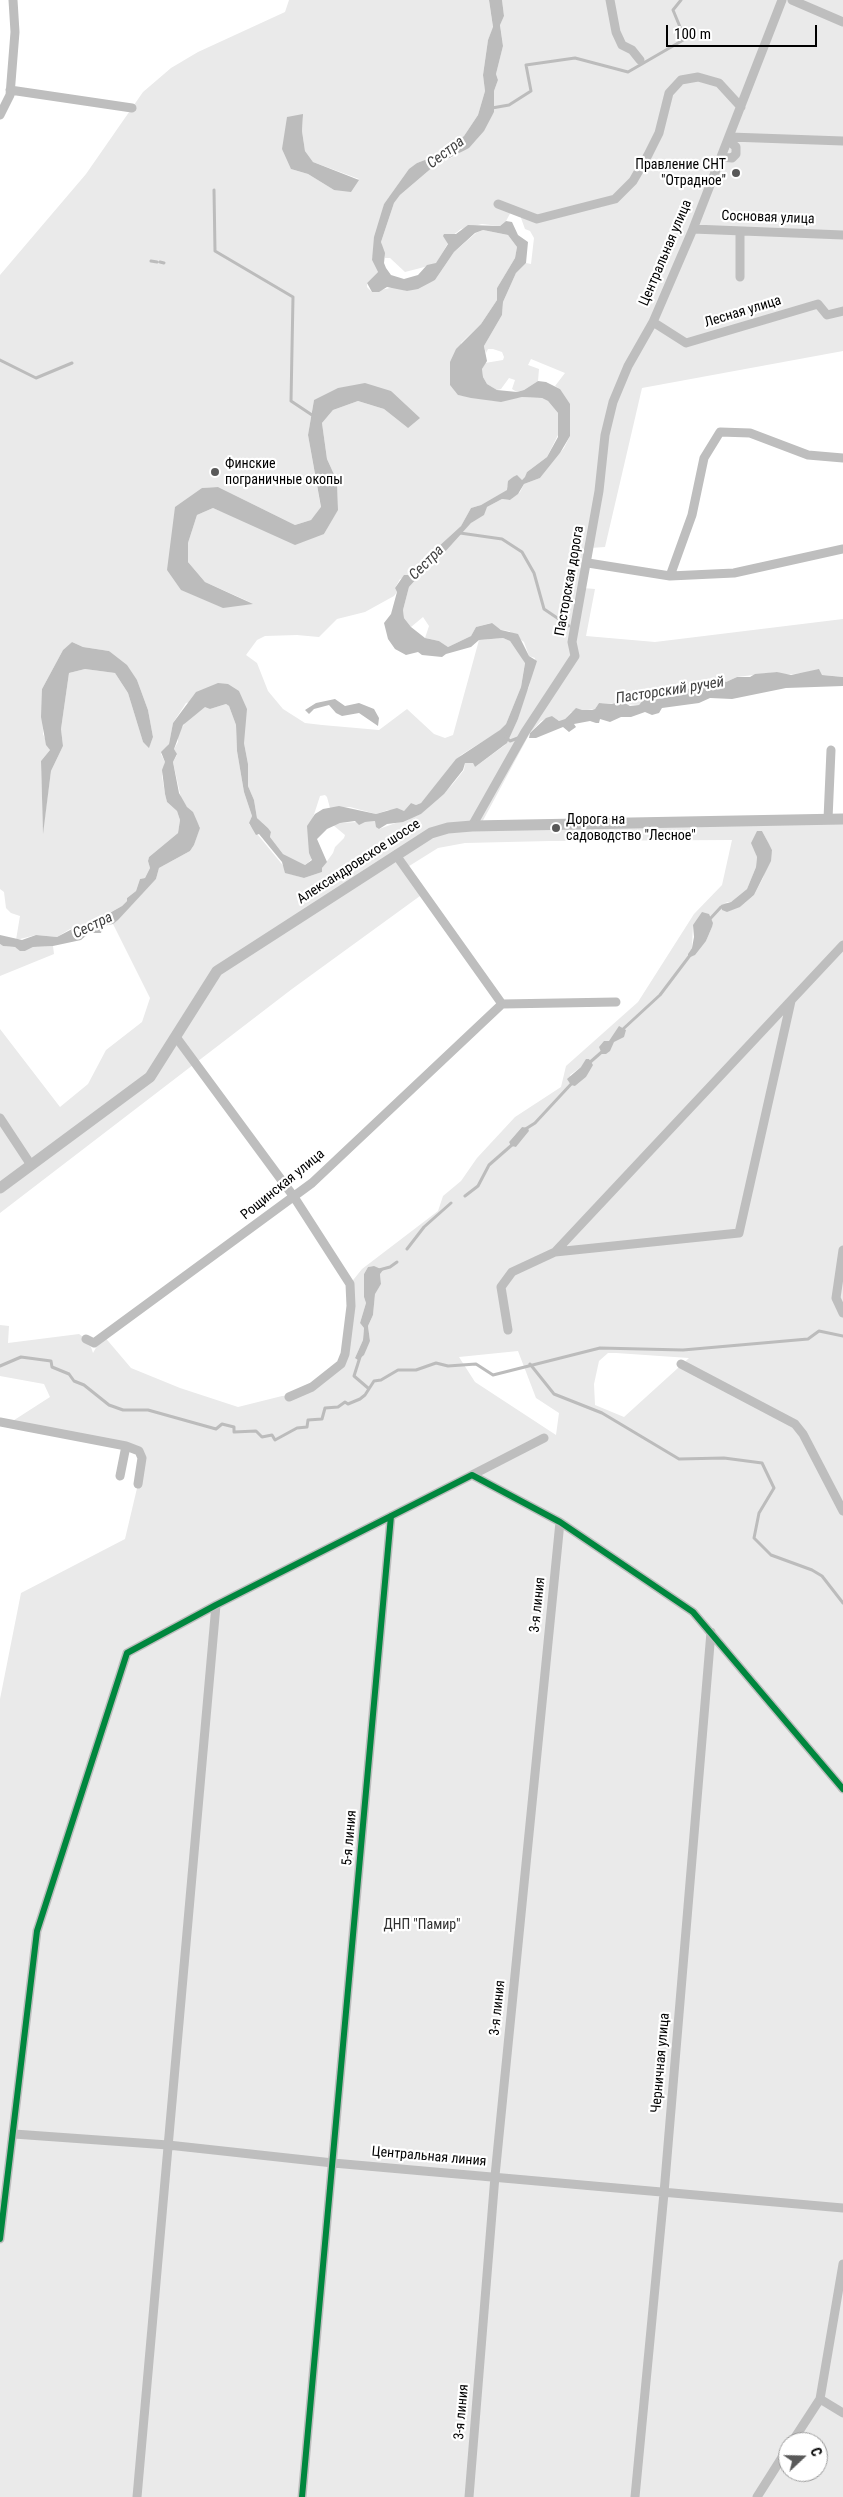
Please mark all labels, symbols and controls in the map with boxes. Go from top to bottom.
scale bar [668,15,819,47]
text: 100 m [674,25,711,43]
water label: Сестра [424,133,468,173]
place label: Правление СНТ "Отрадное" [635,157,726,190]
marker: Правление СНТ "Отрадное" [730,167,742,179]
street label: Центральная улица [636,197,696,309]
street label: Сосновая улица [721,208,815,228]
street label: Лесная улица [703,292,783,332]
place label: Финские пограничные окопы [225,456,343,488]
marker: Финские пограничные окопы [209,466,221,478]
street label: Пасторская дорога [552,525,588,637]
water label: Сестра [406,542,448,584]
water label: Пасторский ручей [615,674,725,708]
place label: Дорога на садоводство "Лесное" [566,812,696,844]
street label: Александровское шоссе [294,816,424,908]
marker: Дорога на садоводство "Лесное" [550,822,562,834]
water label: Сестра [70,909,116,943]
street label: Рощинская улица [238,1146,328,1224]
street label: 3-я линия [527,1576,549,1634]
street label: 5-я линия [339,1810,361,1866]
park label: ДНП "Памир" [383,1917,461,1933]
street label: 3-я линия [487,1979,509,2037]
street label: Черничная улица [648,2012,674,2114]
street label: Центральная линия [371,2144,487,2170]
street label: 3-я линия [451,2384,473,2440]
north arrow [778,2432,828,2482]
text: С [807,2445,825,2459]

